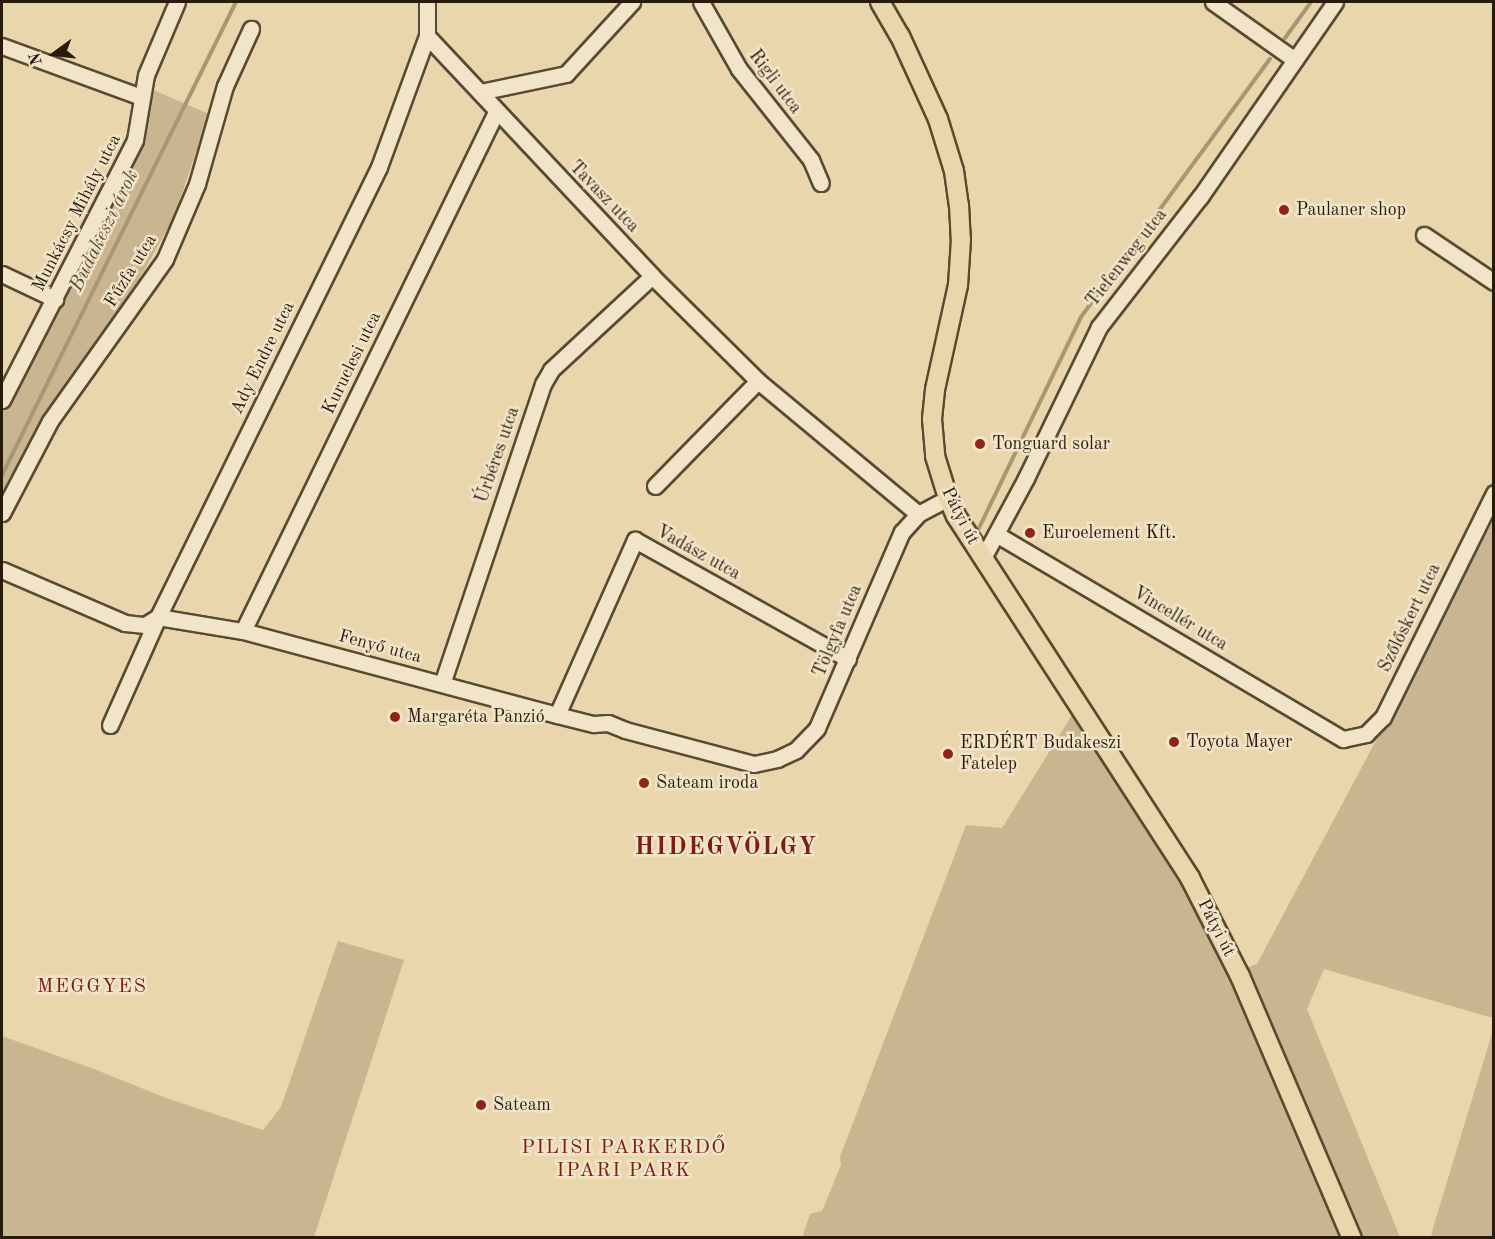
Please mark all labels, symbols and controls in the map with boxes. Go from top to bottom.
north arrow [24,24,84,84]
street label: Rigli utca [744,46,806,118]
text: N [27,51,46,67]
street label: Munkácsy Mihály utca [28,131,126,295]
street label: Tavasz utca [564,157,644,237]
water label: Budakeszi árok [65,166,145,296]
place label: Paulaner shop [1296,199,1406,221]
marker: Paulaner shop [1277,203,1291,217]
street label: Tiefenweg utca [1082,205,1172,311]
street label: Fűzfa utca [100,230,162,312]
street label: Ady Endre utca [226,298,300,418]
street label: Kuruclesi utca [318,308,386,418]
street label: Úrbéres utca [471,404,525,506]
place label: Tonguard solar [992,433,1110,455]
marker: Tonguard solar [973,437,987,451]
street label: Pátyi út [936,483,984,549]
street label: Vadász utca [652,521,744,585]
place label: Euroelement Kft. [1042,522,1176,544]
marker: Euroelement Kft. [1023,526,1037,540]
street label: Szőlőskert utca [1374,560,1446,676]
street label: Tölgyfa utca [809,581,867,681]
street label: Vincellér utca [1129,582,1231,656]
street label: Fenyő utca [336,626,424,668]
place label: Margaréta Panzió [407,706,545,728]
marker: Margaréta Panzió [388,710,402,724]
place label: Toyota Mayer [1186,731,1292,753]
place label: ERDÉRT Budakeszi Fatelep [960,733,1121,776]
marker: Toyota Mayer [1167,735,1181,749]
marker: ERDÉRT Budakeszi Fatelep [941,747,955,761]
place label: Sateam iroda [656,772,758,794]
marker: Sateam iroda [637,776,651,790]
district label: HIDEGVÖLGY [634,835,818,863]
street label: Pátyi út [1192,895,1240,961]
district label: MEGGYES [37,975,147,999]
place label: Sateam [493,1094,551,1116]
marker: Sateam [474,1098,488,1112]
district label: PILISI PARKERDŐ IPARI PARK [521,1136,727,1183]

